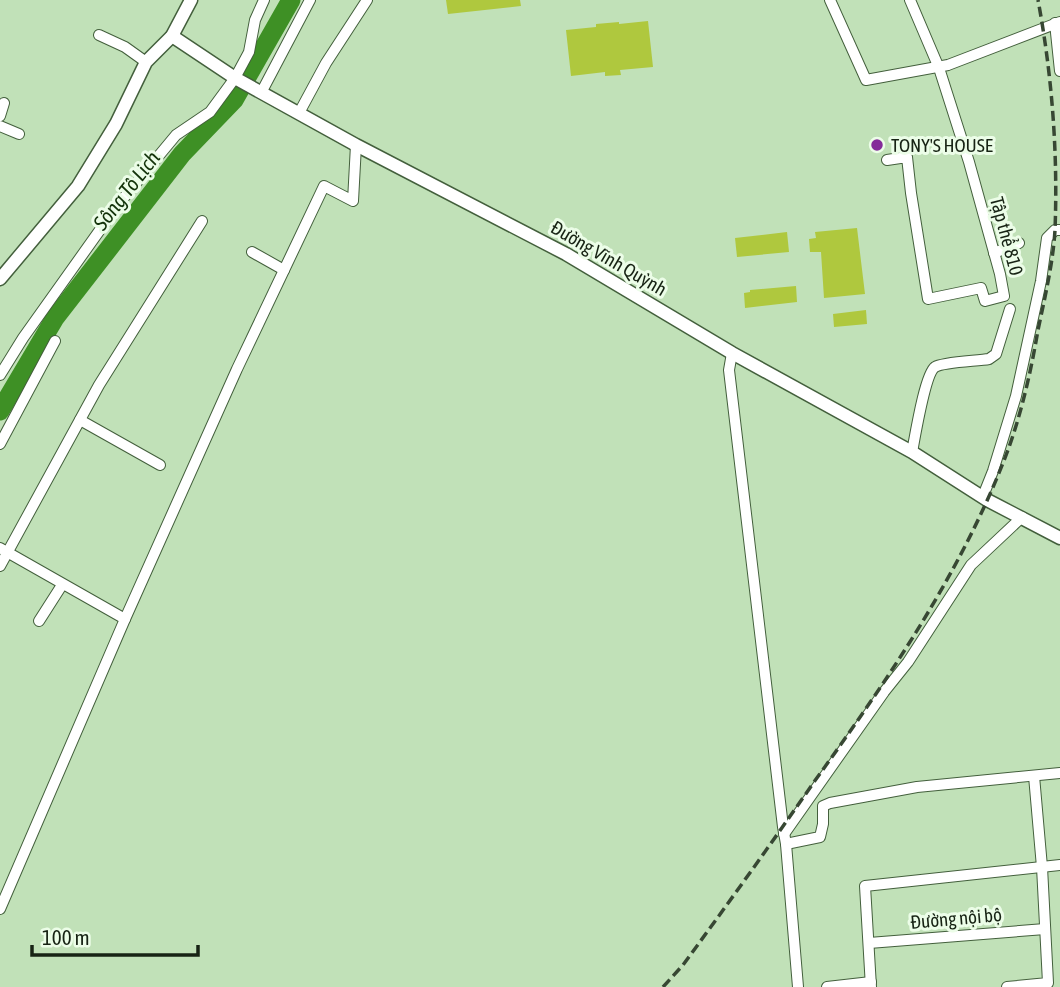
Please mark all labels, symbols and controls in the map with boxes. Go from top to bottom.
place label: TONY'S HOUSE [891,134,993,156]
marker: TONY'S HOUSE [869,137,885,153]
water label: Sông Tô Lịch [87,146,164,235]
street label: Tập thể 810 [986,194,1028,278]
street label: Đường Vĩnh Quỳnh [547,216,671,300]
street label: Đường nội bộ [909,903,1003,933]
scale bar [32,914,198,958]
text: 100 m [42,925,90,949]

